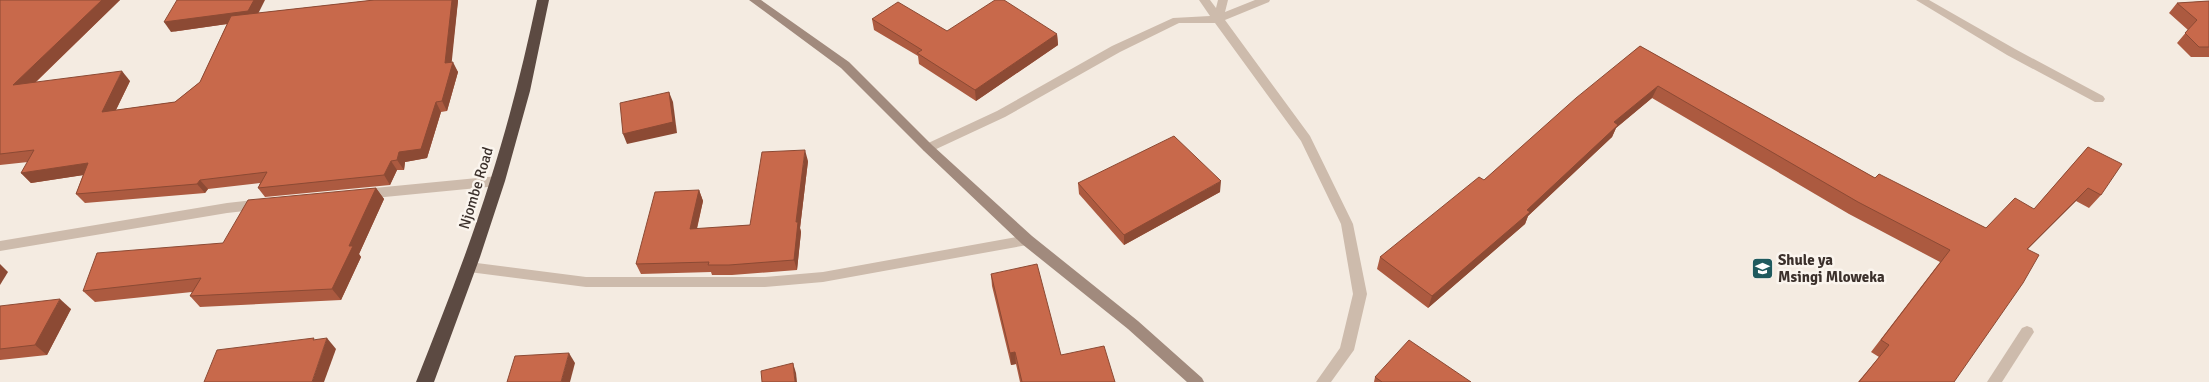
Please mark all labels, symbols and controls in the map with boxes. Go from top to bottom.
street label: Njombe Road [455,145,497,231]
place label: Shule ya Msingi Mloweka [1778,251,1885,286]
school or university icon: Shule ya Msingi Mloweka [1750,257,1774,281]

